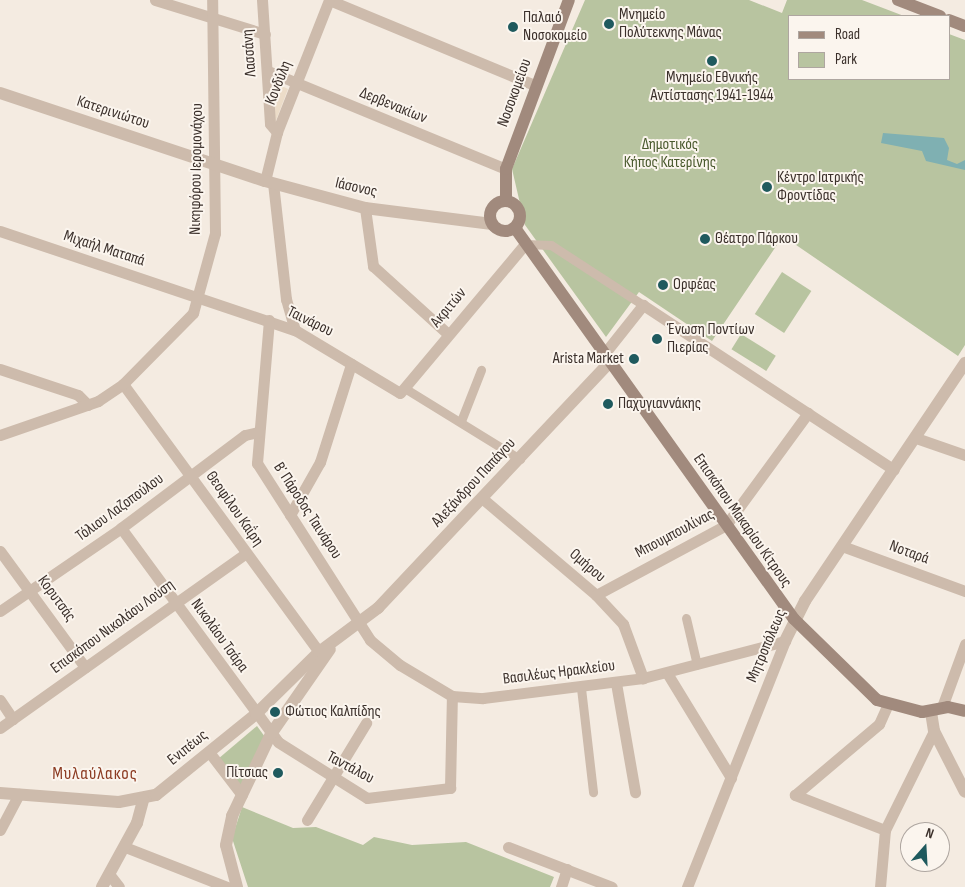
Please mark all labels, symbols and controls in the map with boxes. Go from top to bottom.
place label: Μνημείο Πολύτεκνης Μάνας [619,5,722,43]
place label: Παλαιό Νοσοκομείο [523,8,587,46]
legend [788,15,950,80]
marker: Μνημείο Πολύτεκνης Μάνας [603,18,615,30]
marker: Παλαιό Νοσοκομείο [507,21,519,33]
text: Road [835,25,860,44]
street label: Λασσάνη [239,29,261,77]
text: Park [835,50,857,69]
marker: Μνημείο Εθνικής Αντίστασης 1941-1944 [706,55,718,67]
street label: Νοσοκομείου [494,56,536,130]
street label: Κονδύλη [262,58,296,108]
place label: Μνημείο Εθνικής Αντίστασης 1941-1944 [651,68,773,106]
street label: Δερβενακίων [356,84,430,128]
street label: Κατερινιώτου [74,92,152,134]
street label: Νικηφόρου Ιερομονάχου [186,103,208,235]
park label: Δημοτικός Κήπος Κατερίνης [624,135,716,173]
place label: Κέντρο Ιατρικής Φροντίδας [777,168,864,206]
street label: Ιάσονος [333,174,379,202]
marker: Κέντρο Ιατρικής Φροντίδας [761,181,773,193]
street label: Μιχαήλ Ματαπά [61,227,147,271]
place label: Θέατρο Πάρκου [715,229,798,249]
marker: Θέατρο Πάρκου [699,233,711,245]
place label: Ορφέας [673,275,716,295]
marker: Ορφέας [657,279,669,291]
street label: Ακριτών [427,284,471,332]
street label: Ταινάρου [284,303,336,341]
place label: Ένωση Ποντίων Πιερίας [667,320,754,358]
marker: Ένωση Ποντίων Πιερίας [651,333,663,345]
place label: Arista Market [553,349,624,369]
marker: Arista Market [628,353,640,365]
place label: Παχυγιαννάκης [618,394,701,414]
marker: Παχυγιαννάκης [602,398,614,410]
street label: Αλεξάνδρου Παπάγου [428,434,520,532]
street label: Επισκόπου Μακαρίου Κίτρους [689,450,795,592]
street label: Β΄ Πάροδος Ταινάρου [269,459,345,563]
street label: Θεοφίλου Καΐρη [201,468,267,550]
street label: Τόλιου Λαζοπούλου [72,470,168,546]
street label: Μπουμπουλίνας [632,505,718,563]
street label: Νοταρά [887,537,931,569]
street label: Ομήρου [565,545,609,587]
street label: Κορυτσάς [33,572,79,626]
street label: Επισκόπου Νικολάου Λούση [47,576,179,678]
street label: Νικολάου Τσάρα [186,596,252,676]
street label: Μητροπόλεως [743,607,791,685]
street label: Βασιλέως Ηρακλείου [502,657,616,689]
place label: Φώτιος Καλπίδης [285,702,381,722]
marker: Φώτιος Καλπίδης [269,706,281,718]
street label: Ενιπέως [164,726,212,770]
street label: Ταντάλου [323,748,377,788]
district label: Μυλαύλακος [51,763,139,785]
place label: Πίτσιας [226,763,268,783]
marker: Πίτσιας [272,767,284,779]
north arrow [900,822,950,872]
text: N [923,824,936,843]

